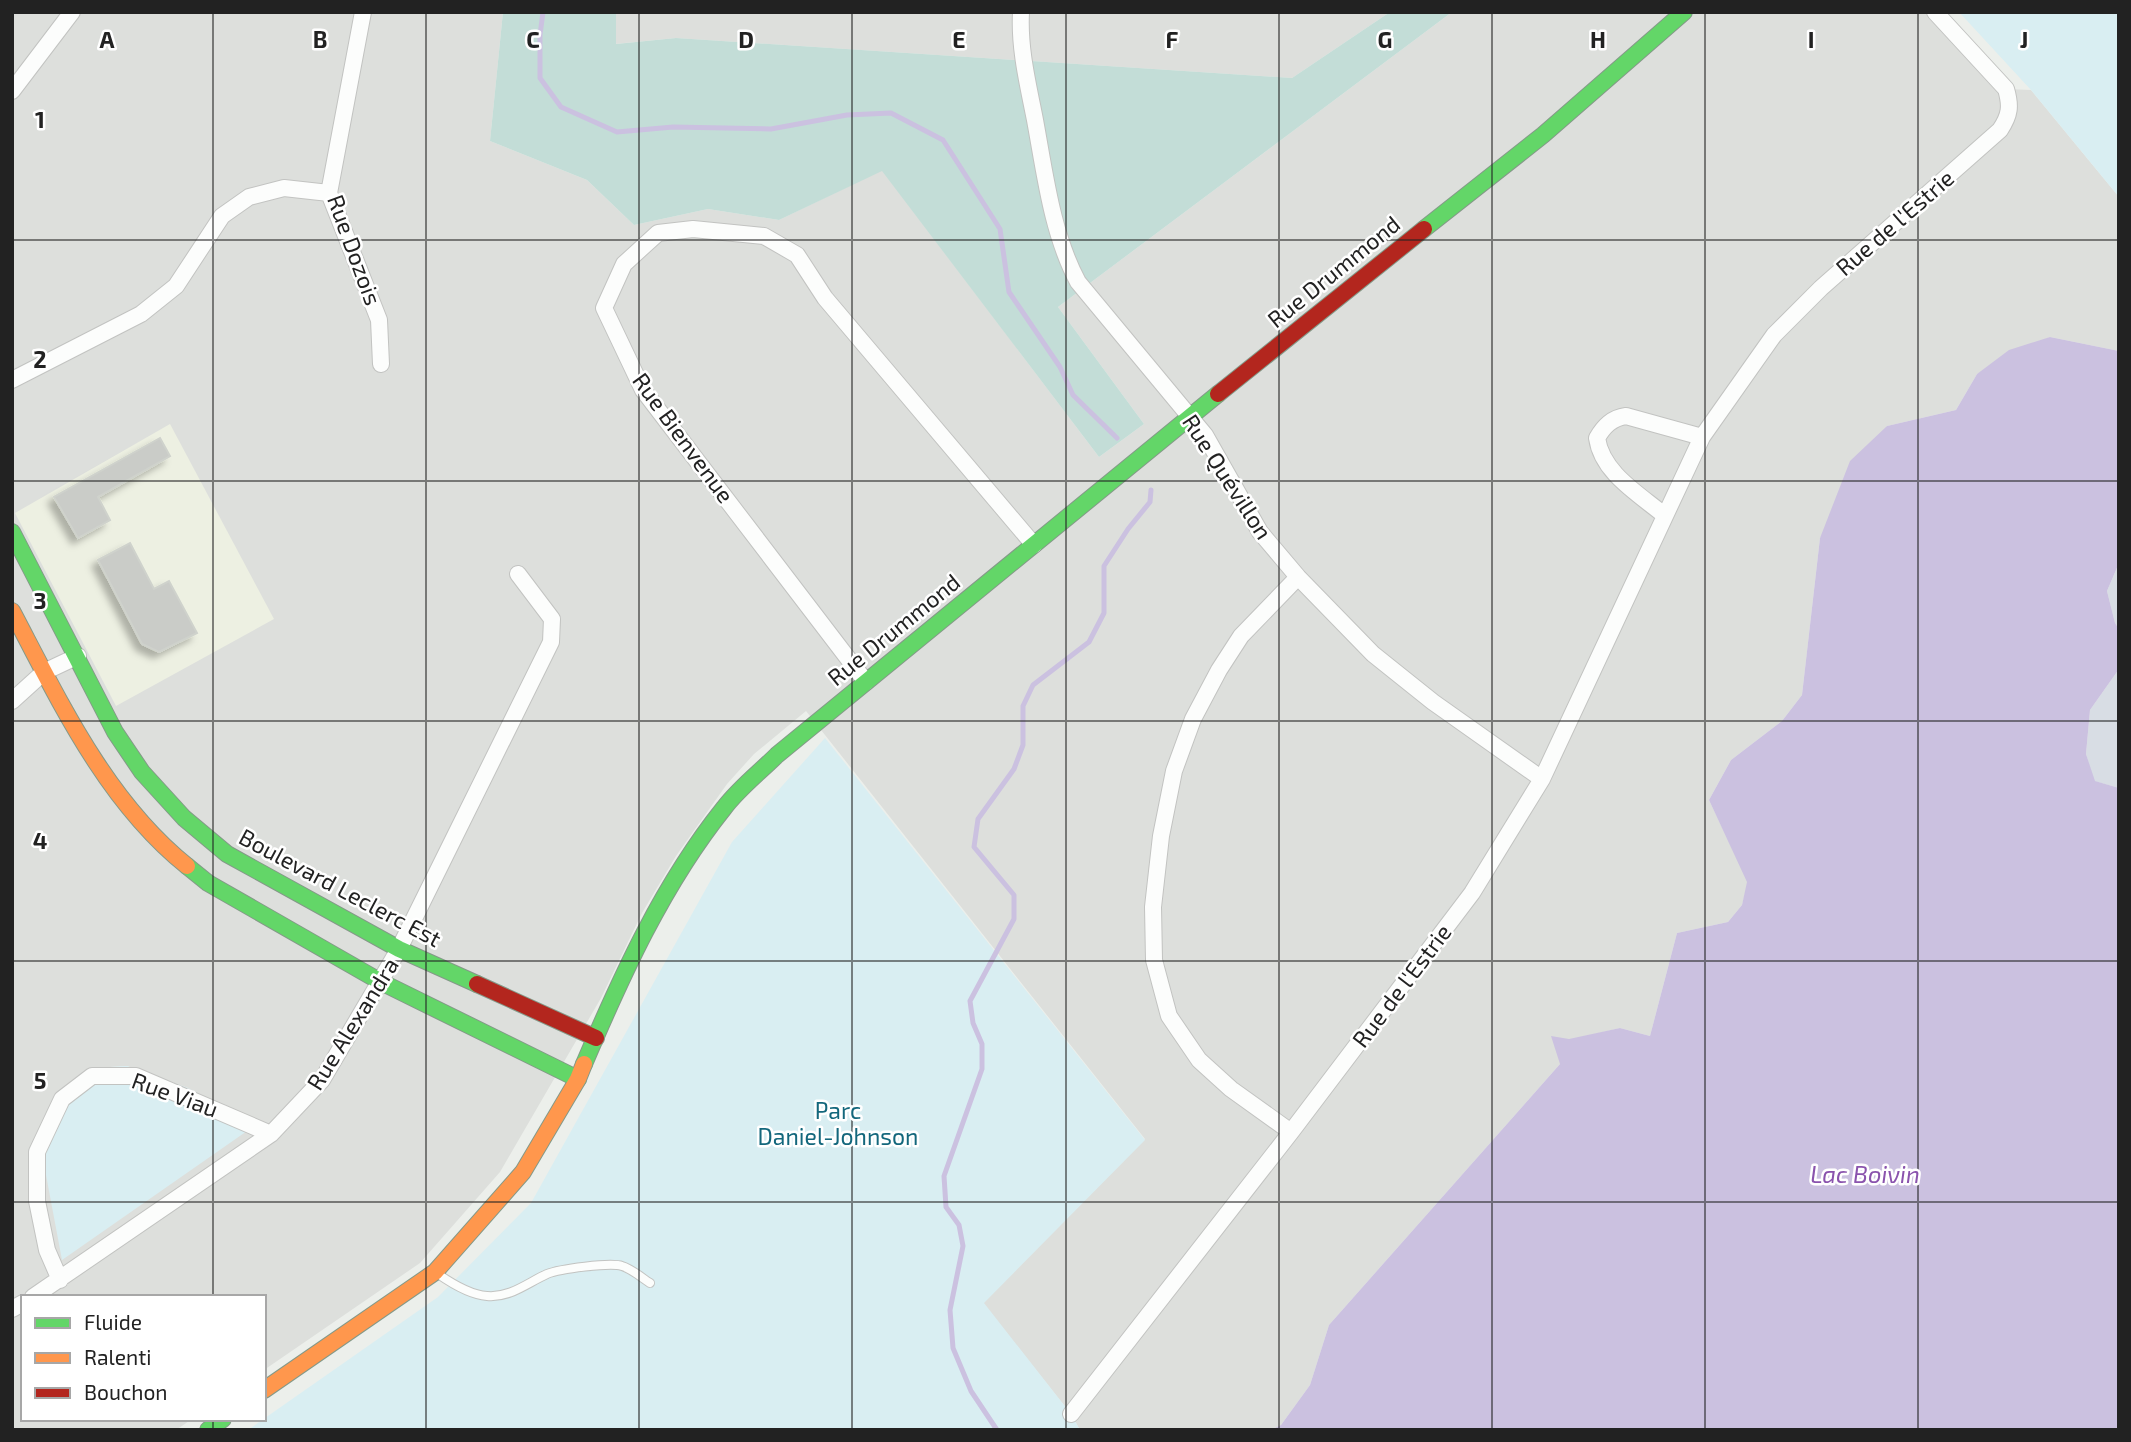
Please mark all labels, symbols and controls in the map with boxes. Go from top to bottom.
text: A [99,25,115,53]
text: B [313,25,327,53]
text: C [526,25,540,53]
text: D [738,25,754,53]
text: E [952,25,966,53]
text: F [1166,25,1179,53]
text: G [1378,25,1392,53]
text: H [1590,25,1606,53]
text: I [1808,25,1814,53]
text: J [2020,25,2028,53]
text: 1 [35,105,45,133]
street label: Rue de l'Estrie [1830,163,1959,281]
street label: Rue Dozois [322,191,388,309]
street label: Rue Drummond [1261,209,1405,333]
text: 2 [33,345,47,373]
street label: Rue Bienvenue [627,367,740,508]
street label: Rue Quévillon [1177,409,1279,544]
street label: Rue Drummond [821,567,965,691]
text: 3 [33,586,47,614]
street label: Boulevard Leclerc Est [235,822,446,952]
text: 4 [33,826,47,854]
street label: Rue de l'Estrie [1346,918,1457,1053]
street label: Rue Alexandra [300,952,404,1095]
text: 5 [34,1066,46,1094]
street label: Rue Viau [128,1066,222,1123]
park label: Parc Daniel-Johnson [758,1096,918,1150]
water label: Lac Boivin [1810,1159,1920,1188]
legend [21,1295,266,1421]
text: Fluide [84,1309,142,1334]
text: Ralenti [84,1344,151,1369]
text: Bouchon [84,1379,168,1404]

